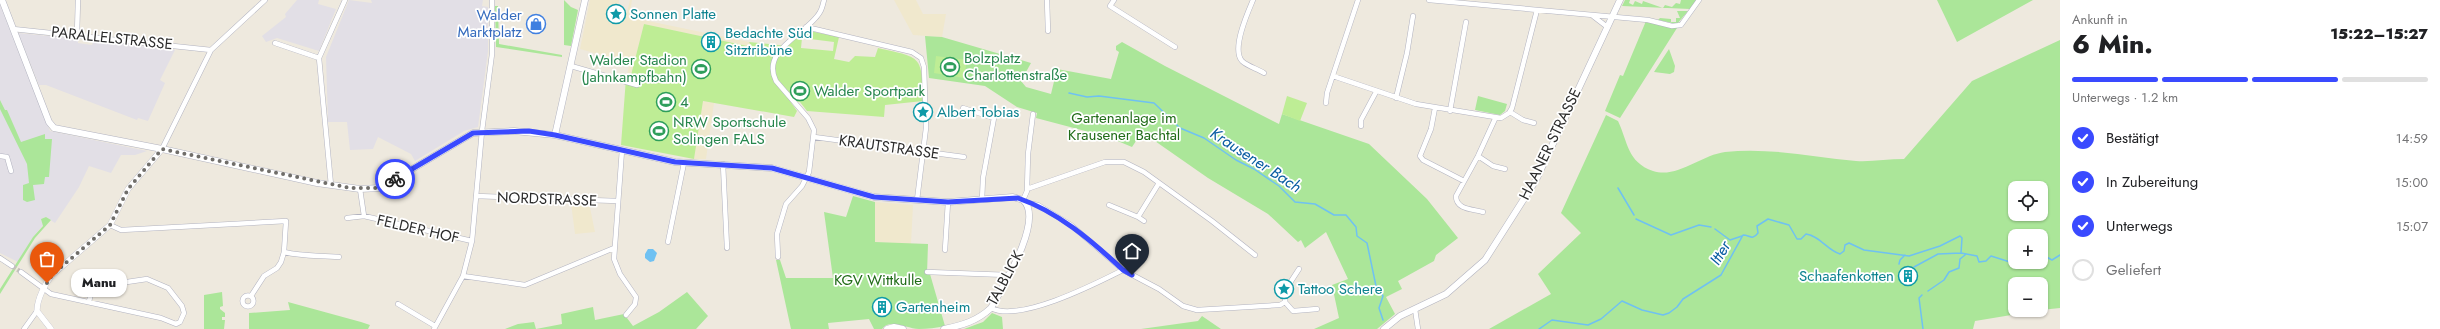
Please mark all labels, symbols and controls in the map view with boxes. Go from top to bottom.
place icon: Sonnen Platte [605,3,627,25]
place label: Sonnen Platte [630,3,716,25]
place label: Walder Marktplatz [458,4,523,43]
text: Ankunft in [2072,10,2128,29]
shop icon: Walder Marktplatz [525,13,547,35]
street label: PARALLELSTRASSE [50,21,174,55]
place label: Bedachte Süd Sitztribüne [725,22,812,61]
text: 15:22–15:27 [2330,23,2428,45]
text: 6 Min. [2072,25,2153,63]
building icon: Bedachte Süd Sitztribüne [700,31,722,53]
place label: Bolzplatz Charlottenstraße [964,47,1067,86]
place label: Walder Stadion (Jahnkampfbahn) [581,49,687,88]
sports icon: Bolzplatz Charlottenstraße [939,56,961,78]
sports icon: Walder Stadion (Jahnkampfbahn) [690,58,712,80]
sports icon: Walder Sportpark [789,80,811,102]
place label: Walder Sportpark [814,80,926,102]
street label: HAANER STRASSE [1513,84,1587,204]
text: Unterwegs · 1.2 km [2072,88,2178,107]
sports icon: 4 [655,91,677,113]
place label: 4 [680,91,689,113]
place icon: Albert Tobias [912,101,934,123]
place label: Albert Tobias [937,101,1019,123]
park label: Gartenanlage im Krausener Bachtal [1068,107,1180,146]
place label: NRW Sportschule Solingen FALS [673,111,786,150]
sports icon: NRW Sportschule Solingen FALS [648,120,670,142]
water label: Krausener Bach [1206,122,1306,198]
icon: check [2072,127,2094,149]
text: Bestätigt [2106,127,2159,149]
street label: KRAUTSTRASSE [837,129,941,165]
text: 14:59 [2396,129,2428,148]
courier [375,159,415,199]
icon: bike [384,168,406,190]
icon: check [2072,171,2094,193]
text: In Zubereitung [2106,171,2198,193]
text: 15:00 [2395,173,2428,192]
map controls [2008,181,2048,317]
button: locate [2008,181,2048,221]
street label: NORDSTRASSE [497,186,597,212]
street label: FELDER HOF [375,209,461,249]
icon: check [2072,215,2094,237]
text: Unterwegs [2106,215,2172,237]
text: 15:07 [2396,217,2428,236]
button: + [2008,229,2048,269]
pin [1115,234,1149,275]
water label: Itter [1704,235,1737,269]
icon: home [1121,240,1143,262]
pin [30,242,64,283]
street label: TALBLICK [981,246,1029,310]
icon: bag [36,248,58,270]
text: Geliefert [2106,259,2161,281]
place label: Schaafenkotten [1799,265,1894,287]
building icon: Schaafenkotten [1897,265,1919,287]
callout: Manu [71,269,127,297]
park label: KGV Wittkulle [834,269,922,291]
text: Manu [82,273,116,292]
button: − [2008,277,2048,317]
place icon: Tattoo Schere [1273,278,1295,300]
place label: Tattoo Schere [1298,278,1383,300]
building icon: Gartenheim [871,296,893,318]
place label: Gartenheim [896,296,970,318]

